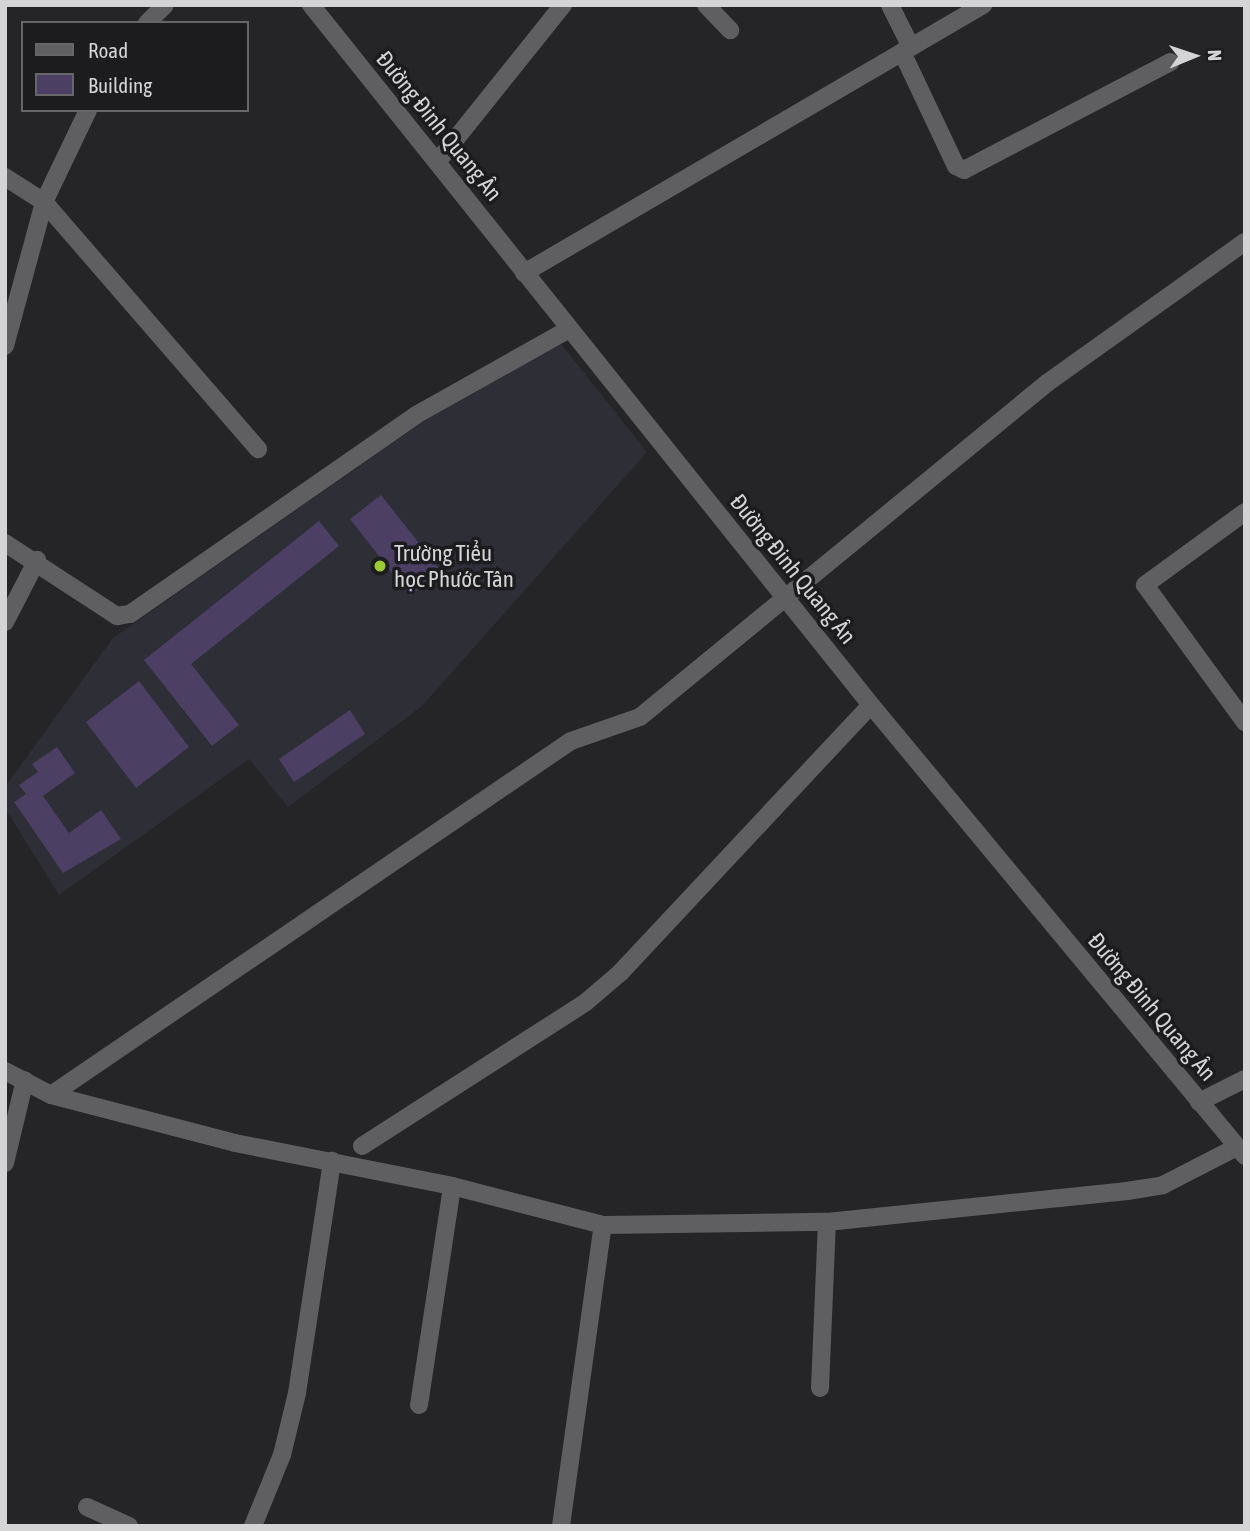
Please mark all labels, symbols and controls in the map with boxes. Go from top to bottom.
legend [21,21,248,112]
north arrow [1159,21,1229,91]
text: Road [88,38,128,62]
street label: Đường Đinh Quang Ân [370,46,508,206]
text: N [1204,49,1226,61]
text: Building [88,73,152,97]
street label: Đường Đinh Quang Ân [724,489,862,649]
place label: Trường Tiểu học Phước Tân [394,539,514,593]
marker: Trường Tiểu học Phước Tân [372,558,388,574]
street label: Đường Đinh Quang Ân [1082,927,1222,1087]

